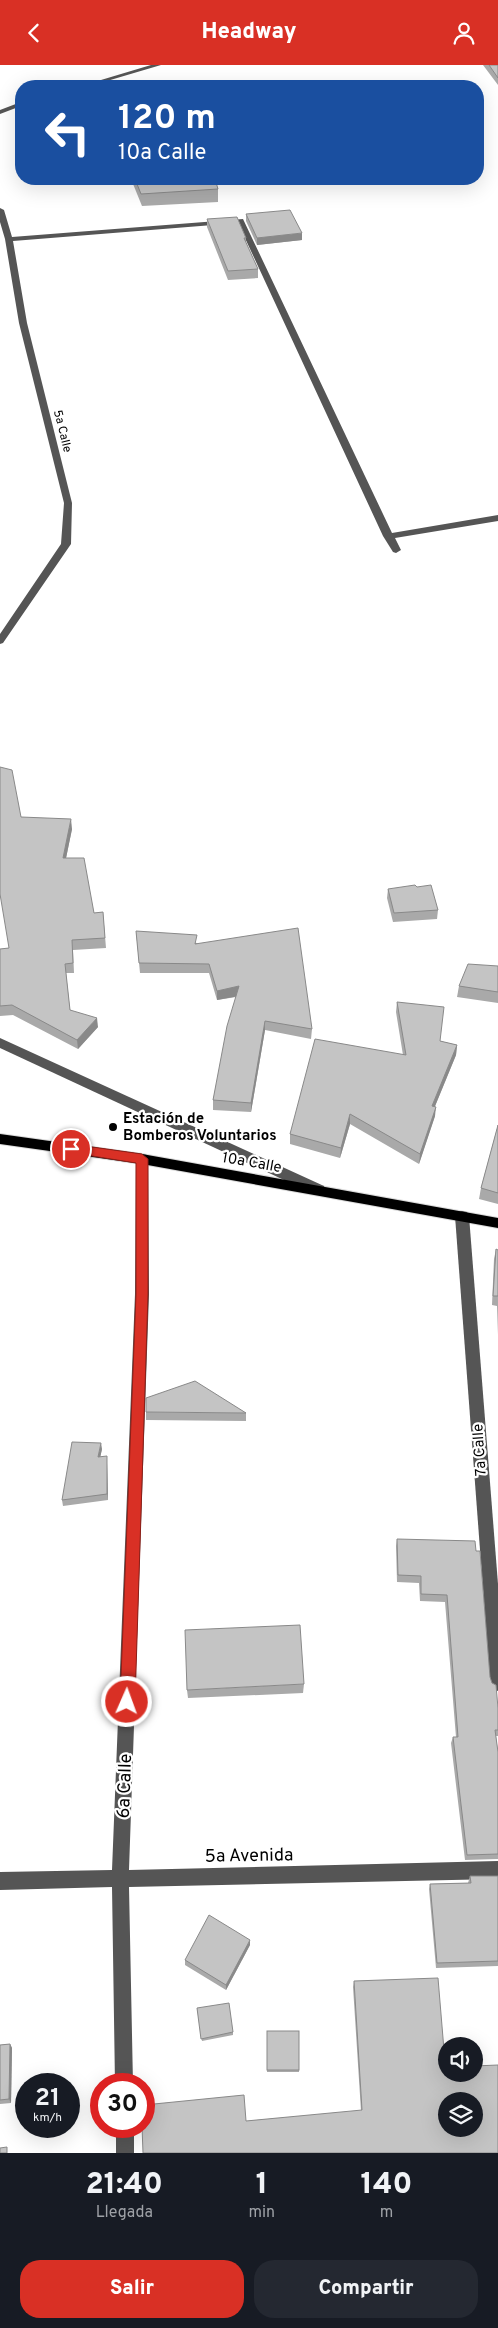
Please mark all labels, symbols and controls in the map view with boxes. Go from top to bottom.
icon: back [20,19,48,47]
text: Headway [201,19,297,46]
icon: person [450,19,478,47]
text: 120 m [118,97,216,141]
icon: left [35,100,100,165]
text: 10a Calle [118,140,206,167]
street label: 5a Calle [49,408,75,454]
place label: Estación de Bomberos Voluntarios [123,1110,277,1146]
marker: Estación de Bomberos Voluntarios [107,1121,119,1133]
pin [50,1128,92,1170]
icon: arrive [57,1135,85,1163]
street label: 10a Calle [220,1149,283,1178]
street label: 7a Calle [469,1423,492,1477]
position arrow [100,1675,152,1727]
street label: 6a Calle [113,1753,138,1819]
street label: 5a Avenida [204,1844,294,1869]
map controls [438,2037,483,2137]
button: sound [438,2037,483,2082]
speed limit sign: 30 [90,2073,155,2138]
text: 21 [35,2083,60,2115]
button: layers [438,2092,483,2137]
text: km/h [33,2110,62,2126]
text: 21:40 [86,2167,163,2204]
text: 1 [256,2167,268,2204]
text: 140 [361,2167,413,2204]
text: Llegada [96,2203,153,2223]
text: min [248,2203,275,2223]
text: m [380,2203,393,2223]
button: Salir [20,2260,244,2318]
button: Compartir [254,2260,478,2318]

